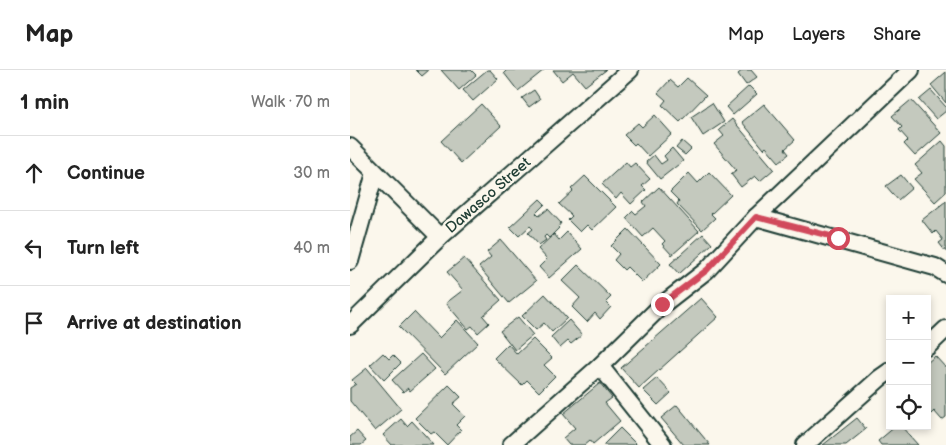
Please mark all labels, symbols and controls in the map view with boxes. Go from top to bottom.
text: Map [25,20,73,49]
text: Map [728,24,764,45]
text: Layers [792,24,845,45]
text: Share [873,24,921,45]
text: 1 min [20,90,69,115]
text: Walk · 70 m [251,93,330,112]
street label: Dawasco Street [442,153,535,237]
icon: ahead [20,159,48,187]
text: Continue [67,162,145,185]
text: 30 m [293,164,330,183]
route start [827,227,850,250]
icon: left [20,234,48,262]
text: Turn left [67,237,139,260]
text: 40 m [293,239,330,258]
route end [651,293,674,316]
map controls [886,295,931,430]
button: + [886,295,931,340]
icon: arrive [20,309,48,337]
text: Arrive at destination [67,312,242,335]
button: − [886,340,931,385]
button: locate [886,385,931,430]

